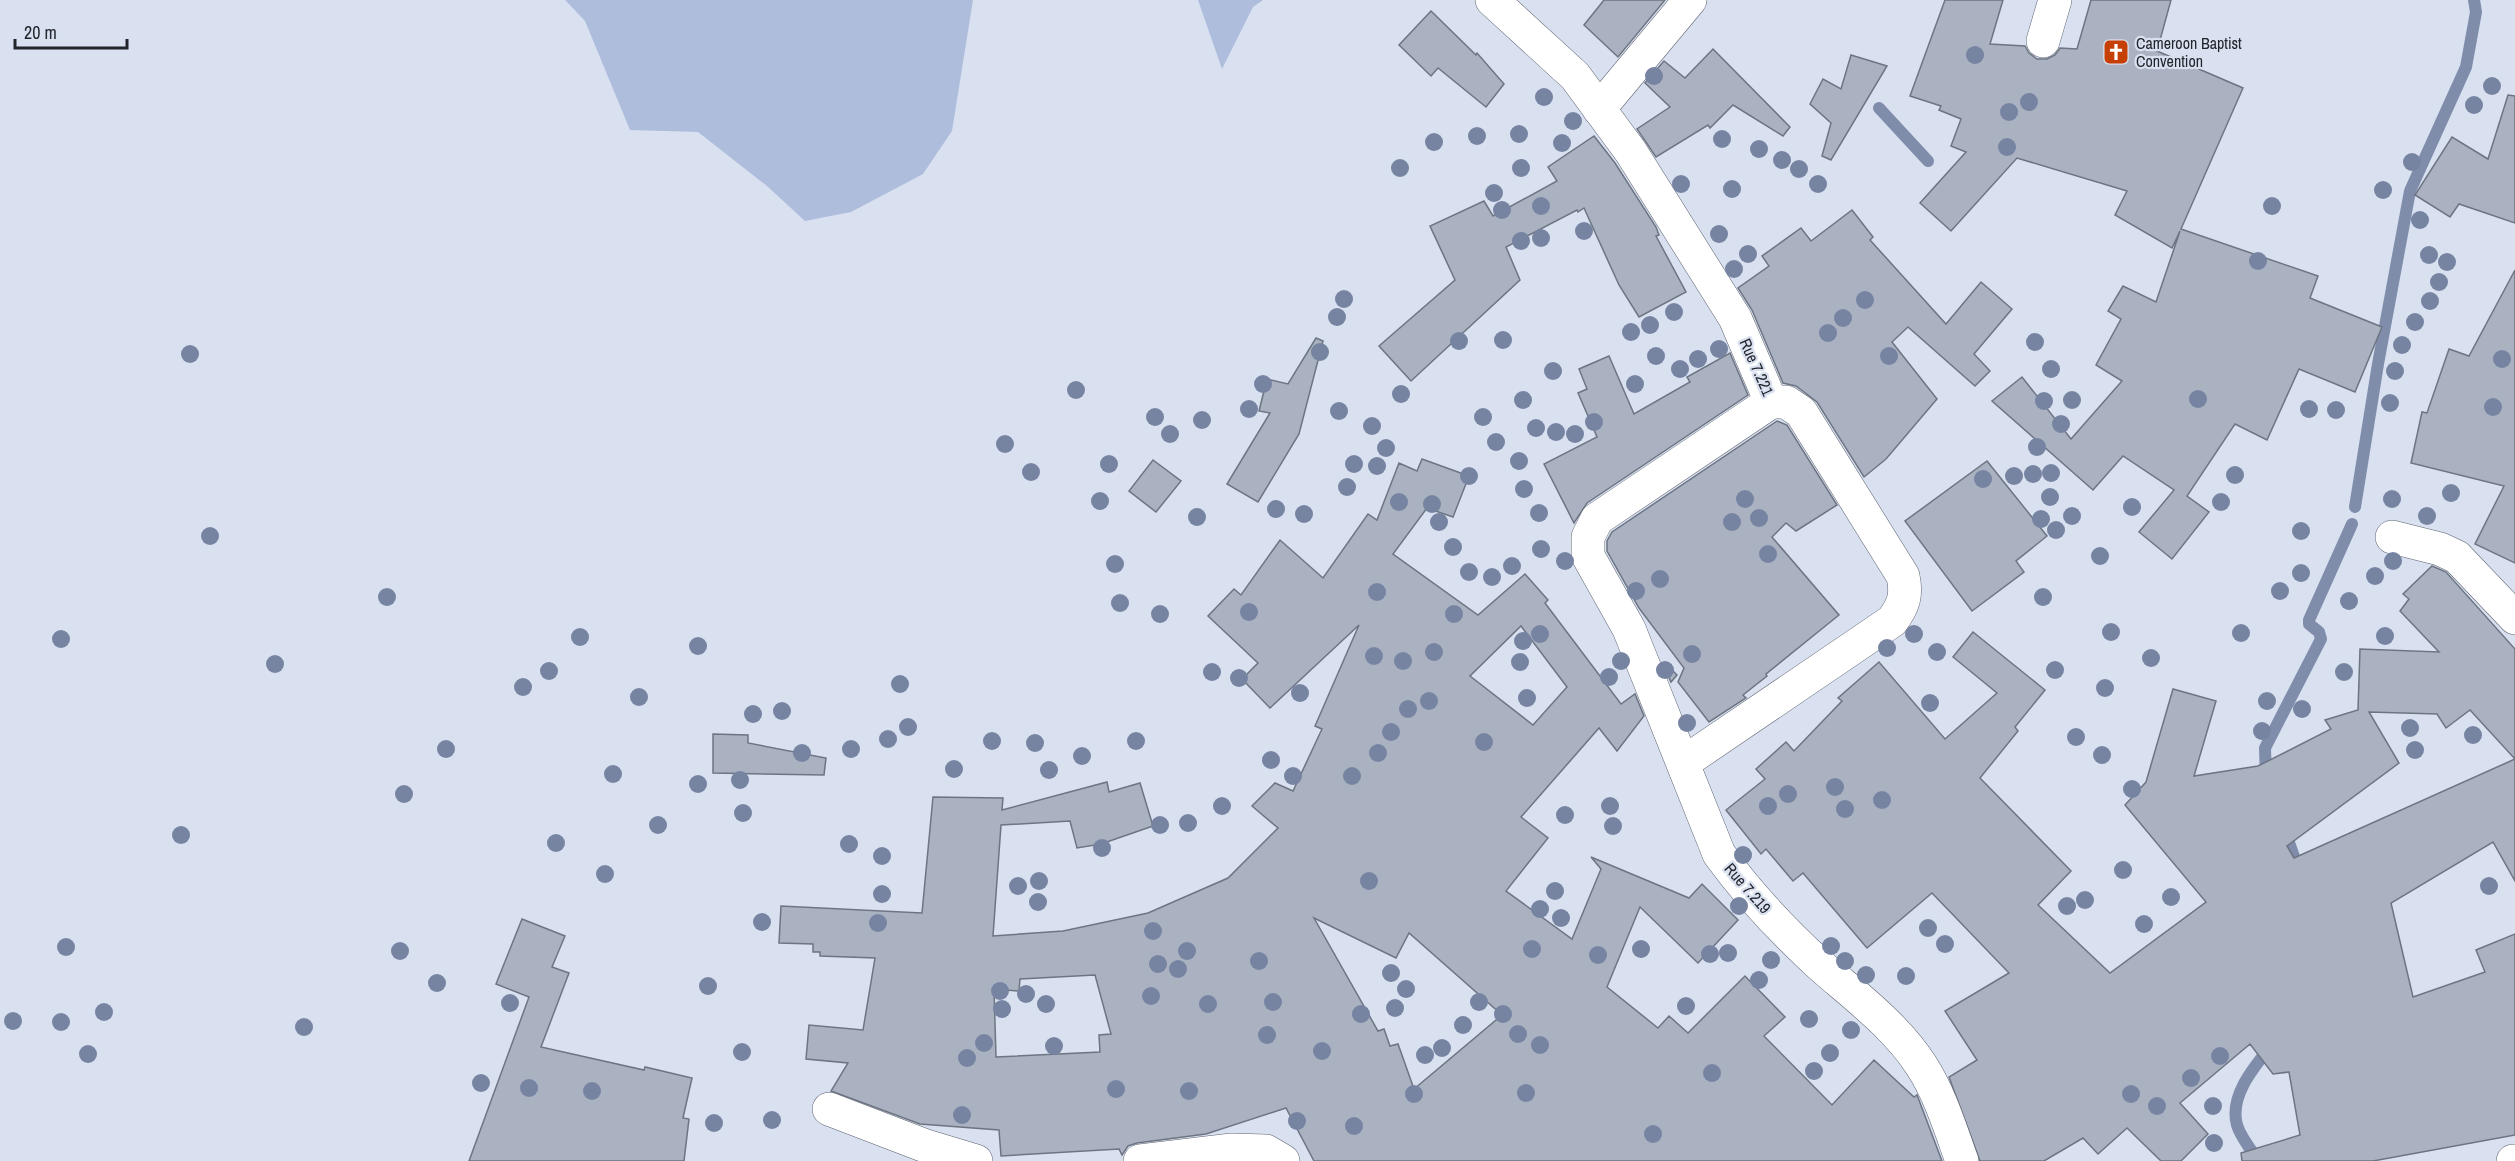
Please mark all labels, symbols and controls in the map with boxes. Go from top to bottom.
scale bar [15,12,128,50]
text: 20 m [24,20,57,45]
place label: Cameroon Baptist Convention [2136,32,2242,72]
church icon: Cameroon Baptist Convention [2101,37,2131,67]
street label: Rue 7.221 [1735,335,1780,400]
street label: Rue 7.219 [1720,858,1776,918]

